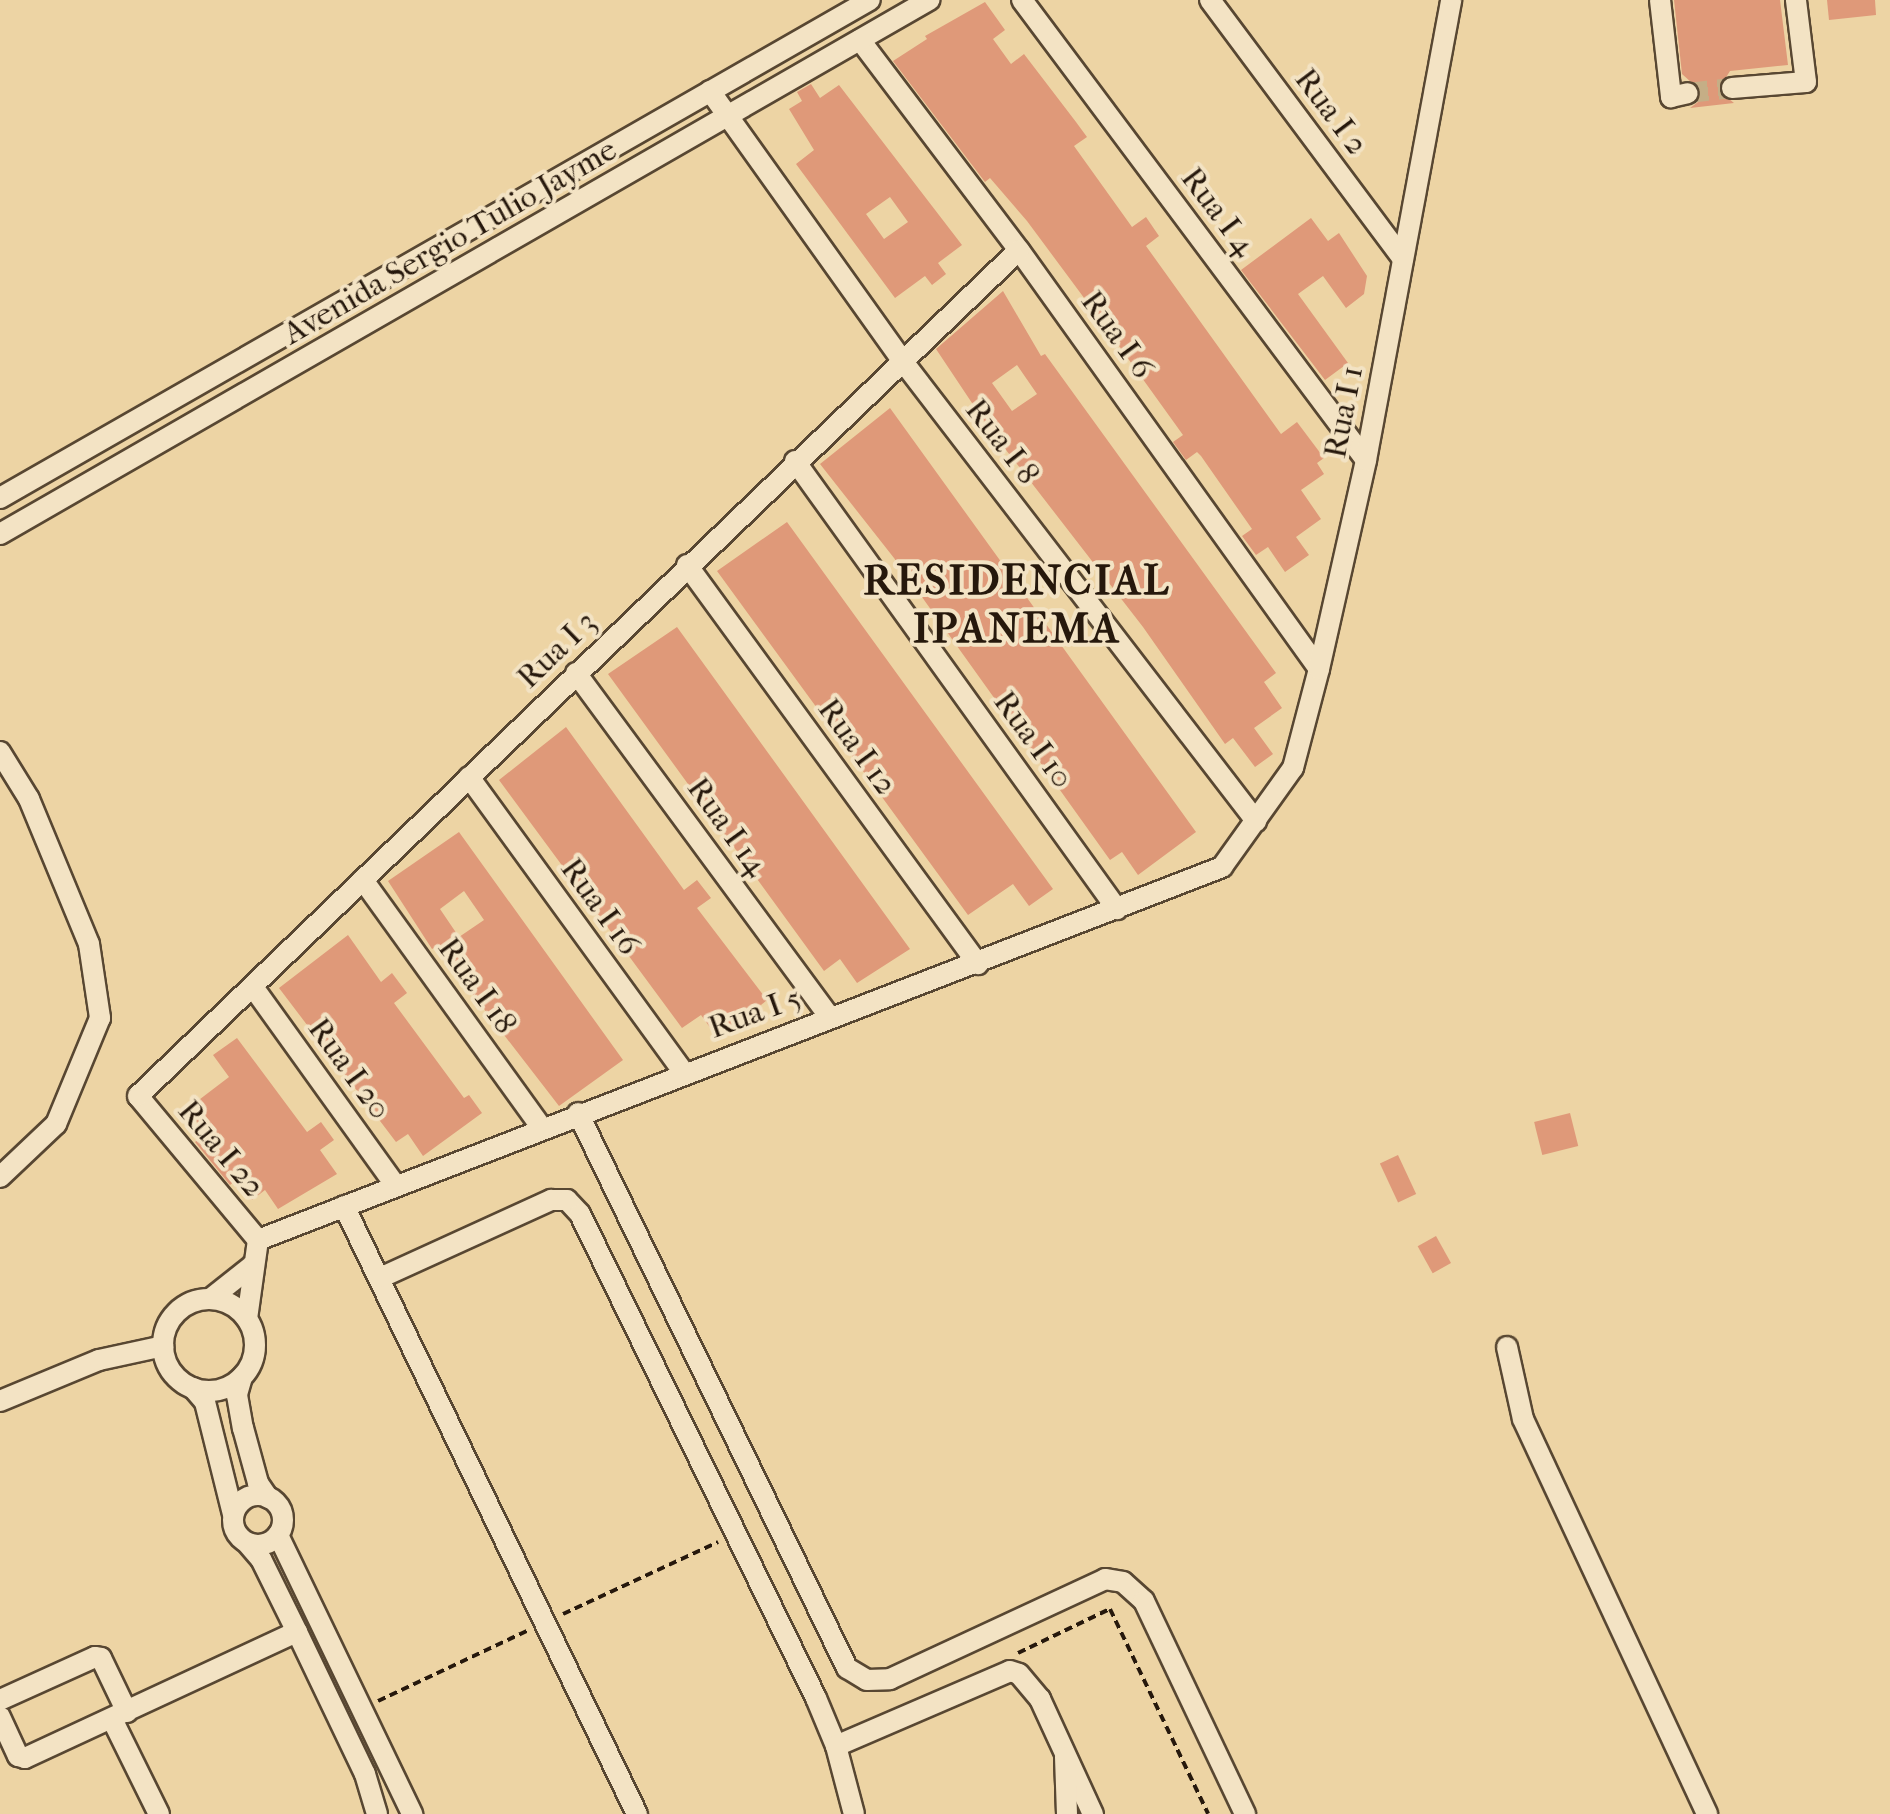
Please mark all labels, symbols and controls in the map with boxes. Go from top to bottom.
street label: Rua I 2 [1286,61,1376,163]
street label: Avenida Sergio Tulio Jayme [277,131,623,353]
street label: Rua I 4 [1172,160,1264,264]
street label: Rua I 6 [1072,284,1162,386]
street label: Rua I 1 [1316,363,1372,461]
street label: Rua I 8 [957,392,1047,492]
district label: RESIDENCIAL IPANEMA [863,556,1171,654]
street label: Rua I 3 [510,603,604,697]
street label: Rua I 10 [985,684,1081,796]
street label: Rua I 12 [809,691,905,803]
street label: Rua I 14 [679,770,775,884]
street label: Rua I 16 [552,851,648,963]
street label: Rua I 18 [429,930,525,1042]
street label: Rua I 5 [703,979,807,1047]
street label: Rua I 20 [299,1011,399,1127]
street label: Rua I 22 [169,1093,273,1205]

